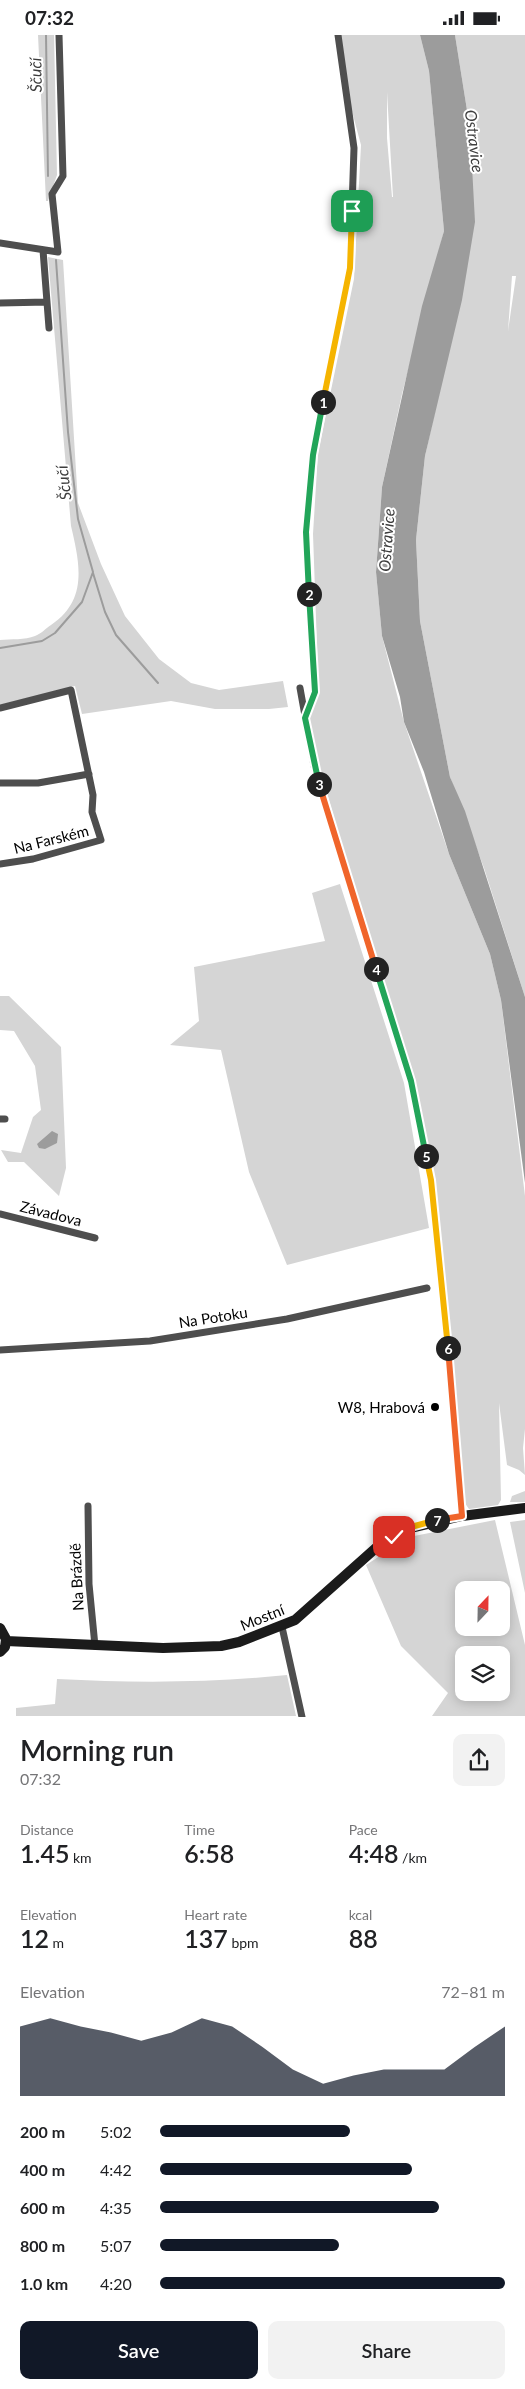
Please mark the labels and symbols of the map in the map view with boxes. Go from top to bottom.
water label: Ščučí [25,56,45,93]
water label: Ostravice [462,108,488,174]
pin [331,190,373,232]
pin: 1 [310,389,336,415]
water label: Ščučí [51,463,75,501]
water label: Ostravice [374,507,398,572]
pin: 2 [296,581,322,607]
pin: 3 [306,771,332,797]
street label: Na Farském [12,821,90,857]
pin: 4 [364,957,388,981]
pin: 5 [414,1143,438,1169]
street label: Závadova [18,1197,84,1229]
street label: Na Potoku [177,1303,249,1331]
pin: 6 [436,1335,460,1361]
place label: W8, Hrabová [338,1398,425,1416]
marker: W8, Hrabová [429,1401,441,1413]
pin: 7 [424,1507,450,1533]
pin [373,1516,415,1558]
street label: Na Brázdě [65,1543,87,1611]
north arrow [455,1581,510,1636]
street label: Mostní [237,1600,288,1634]

